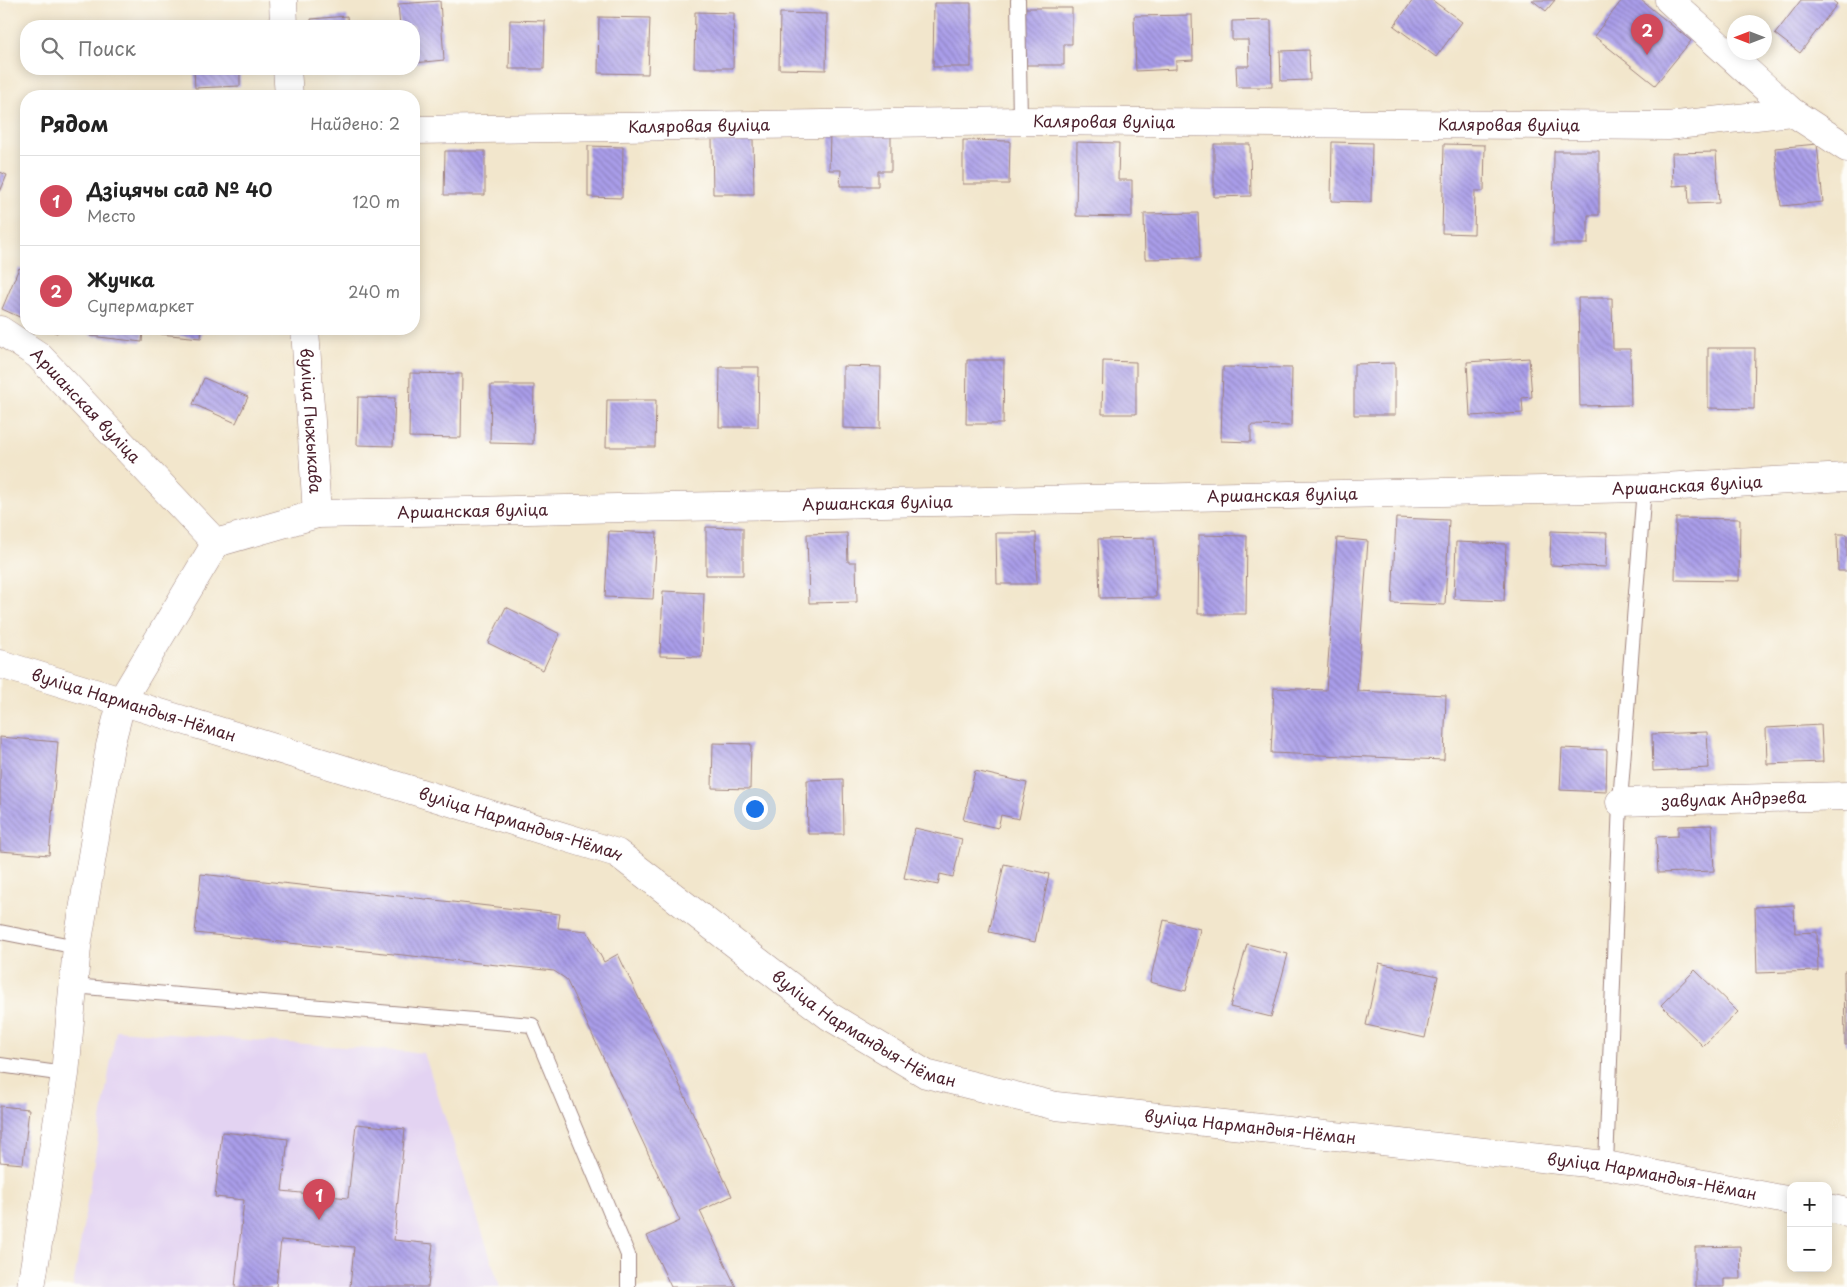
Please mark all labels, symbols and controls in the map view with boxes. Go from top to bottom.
pin: 2 [1631,14,1663,55]
north arrow [1727,15,1772,60]
search box [20,20,420,75]
icon: search [38,34,66,62]
text: Поиск [78,34,136,62]
text: Рядом [40,107,108,139]
street label: Каляровая вуліца [1033,108,1175,133]
text: Найдено: 2 [310,111,400,135]
street label: Каляровая вуліца [1438,111,1580,136]
street label: Каляровая вуліца [628,112,770,138]
text: Дзіцячы сад № 40 [87,175,272,203]
text: 1 [52,189,60,213]
text: 120 m [353,189,400,213]
text: Место [87,203,136,227]
text: Жучка [87,265,155,293]
text: 2 [50,279,62,303]
text: 240 m [348,279,400,303]
text: Супермаркет [87,293,194,317]
street label: Аршанская вуліца [26,342,147,468]
street label: вуліца Пыжыкава [295,347,329,494]
street label: Аршанская вуліца [1612,469,1763,500]
street label: Аршанская вуліца [1207,481,1358,508]
street label: Аршанская вуліца [802,489,953,515]
street label: Аршанская вуліца [397,496,548,523]
street label: вуліца Нармандыя-Нёман [29,661,239,747]
street label: вуліца Нармандыя-Нёман [416,780,630,865]
street label: завулак Андрэева [1660,784,1807,812]
your location [742,796,768,822]
street label: вуліца Нармандыя-Нёман [767,964,959,1092]
street label: вуліца Нармандыя-Нёман [1143,1103,1357,1149]
street label: вуліца Нармандыя-Нёман [1546,1146,1759,1205]
pin: 1 [303,1179,335,1220]
map controls [1787,1182,1832,1272]
button: + [1787,1182,1832,1227]
button: − [1787,1227,1832,1272]

